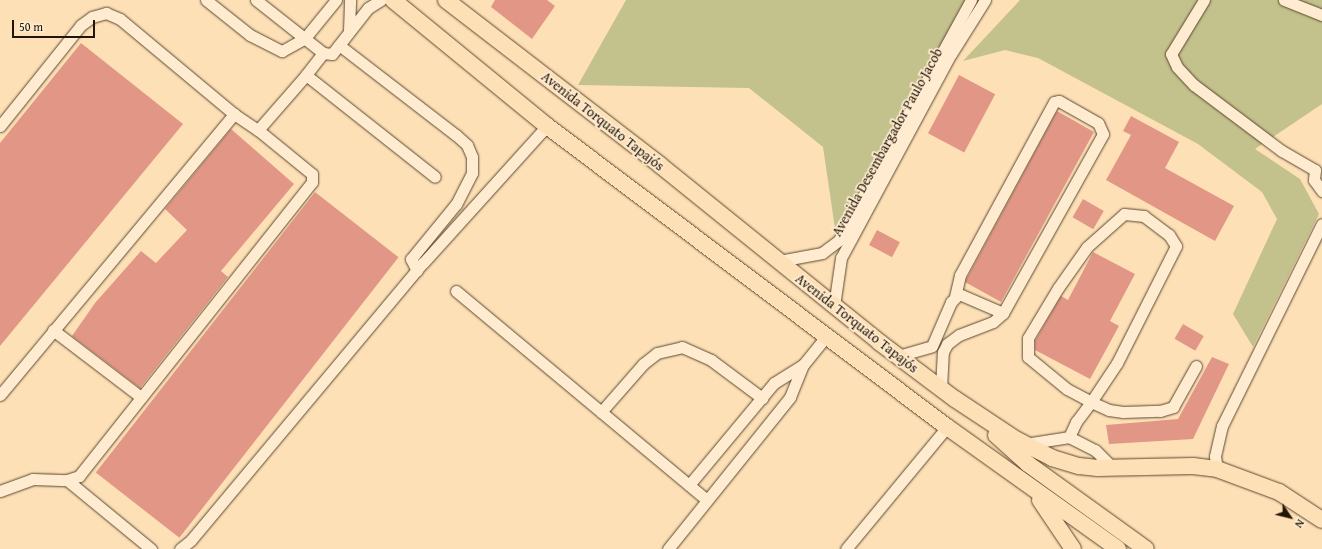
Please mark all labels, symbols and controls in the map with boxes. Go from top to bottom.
scale bar [14,12,97,38]
text: 50 m [19,18,43,35]
street label: Avenida Desembargador Paulo Jacob [828,45,946,239]
street label: Avenida Torquato Tapajós [538,68,668,174]
street label: Avenida Torquato Tapajós [792,270,922,376]
north arrow [1270,497,1310,537]
text: N [1291,516,1308,531]

